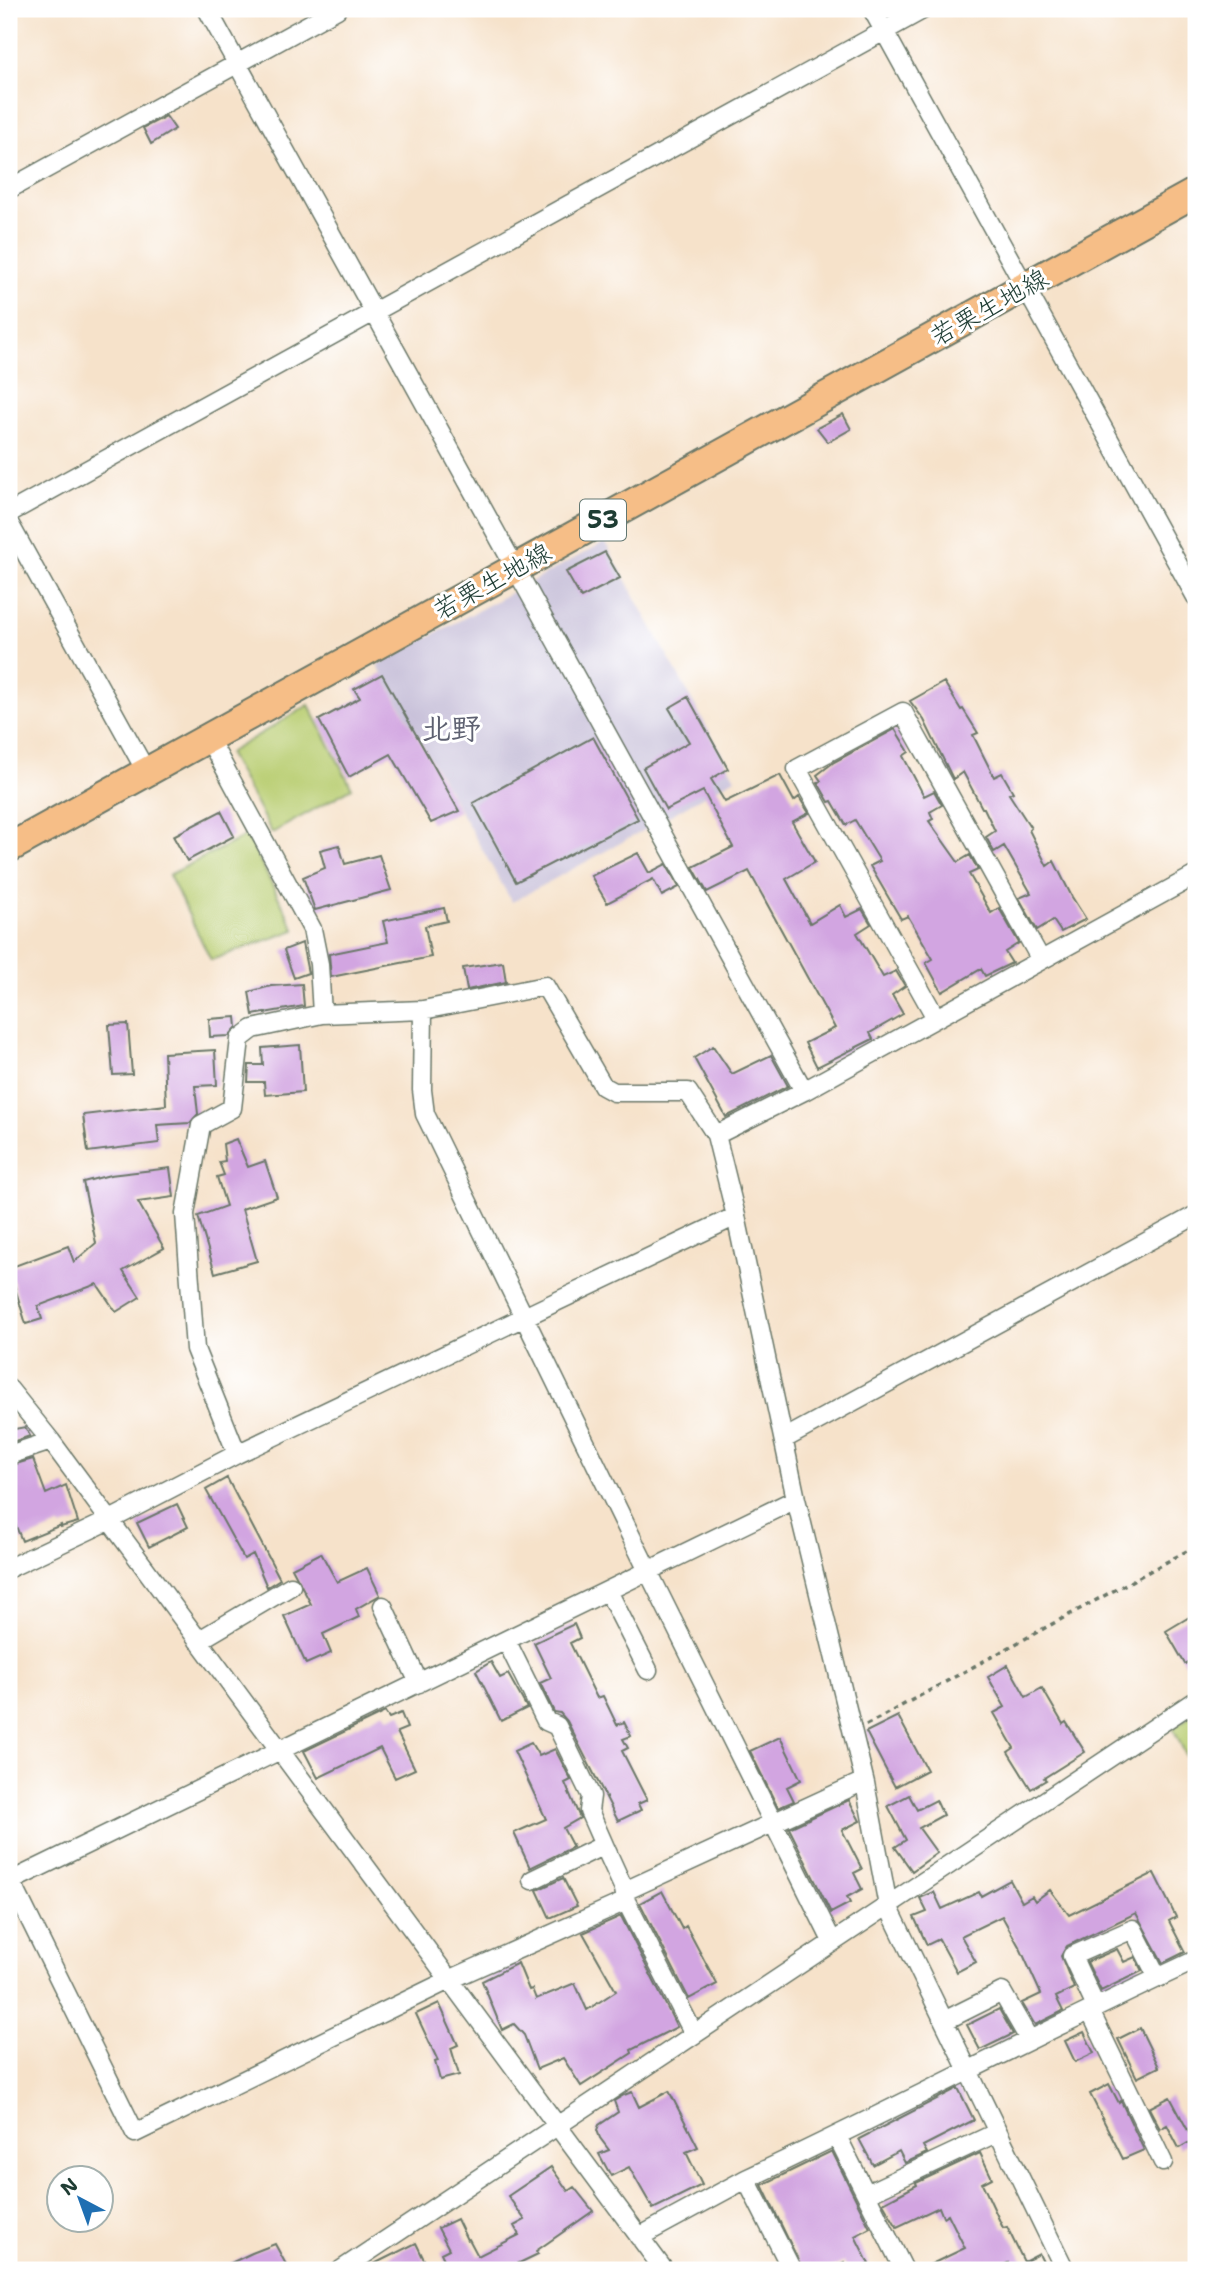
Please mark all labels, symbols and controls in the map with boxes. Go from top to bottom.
street label: 若栗生地線 [923,260,1054,353]
road number: 53 [580,500,626,540]
street label: 若栗生地線 [426,534,557,627]
district label: 北野 [421,708,481,749]
north arrow [46,2164,116,2234]
text: N [55,2172,83,2201]

